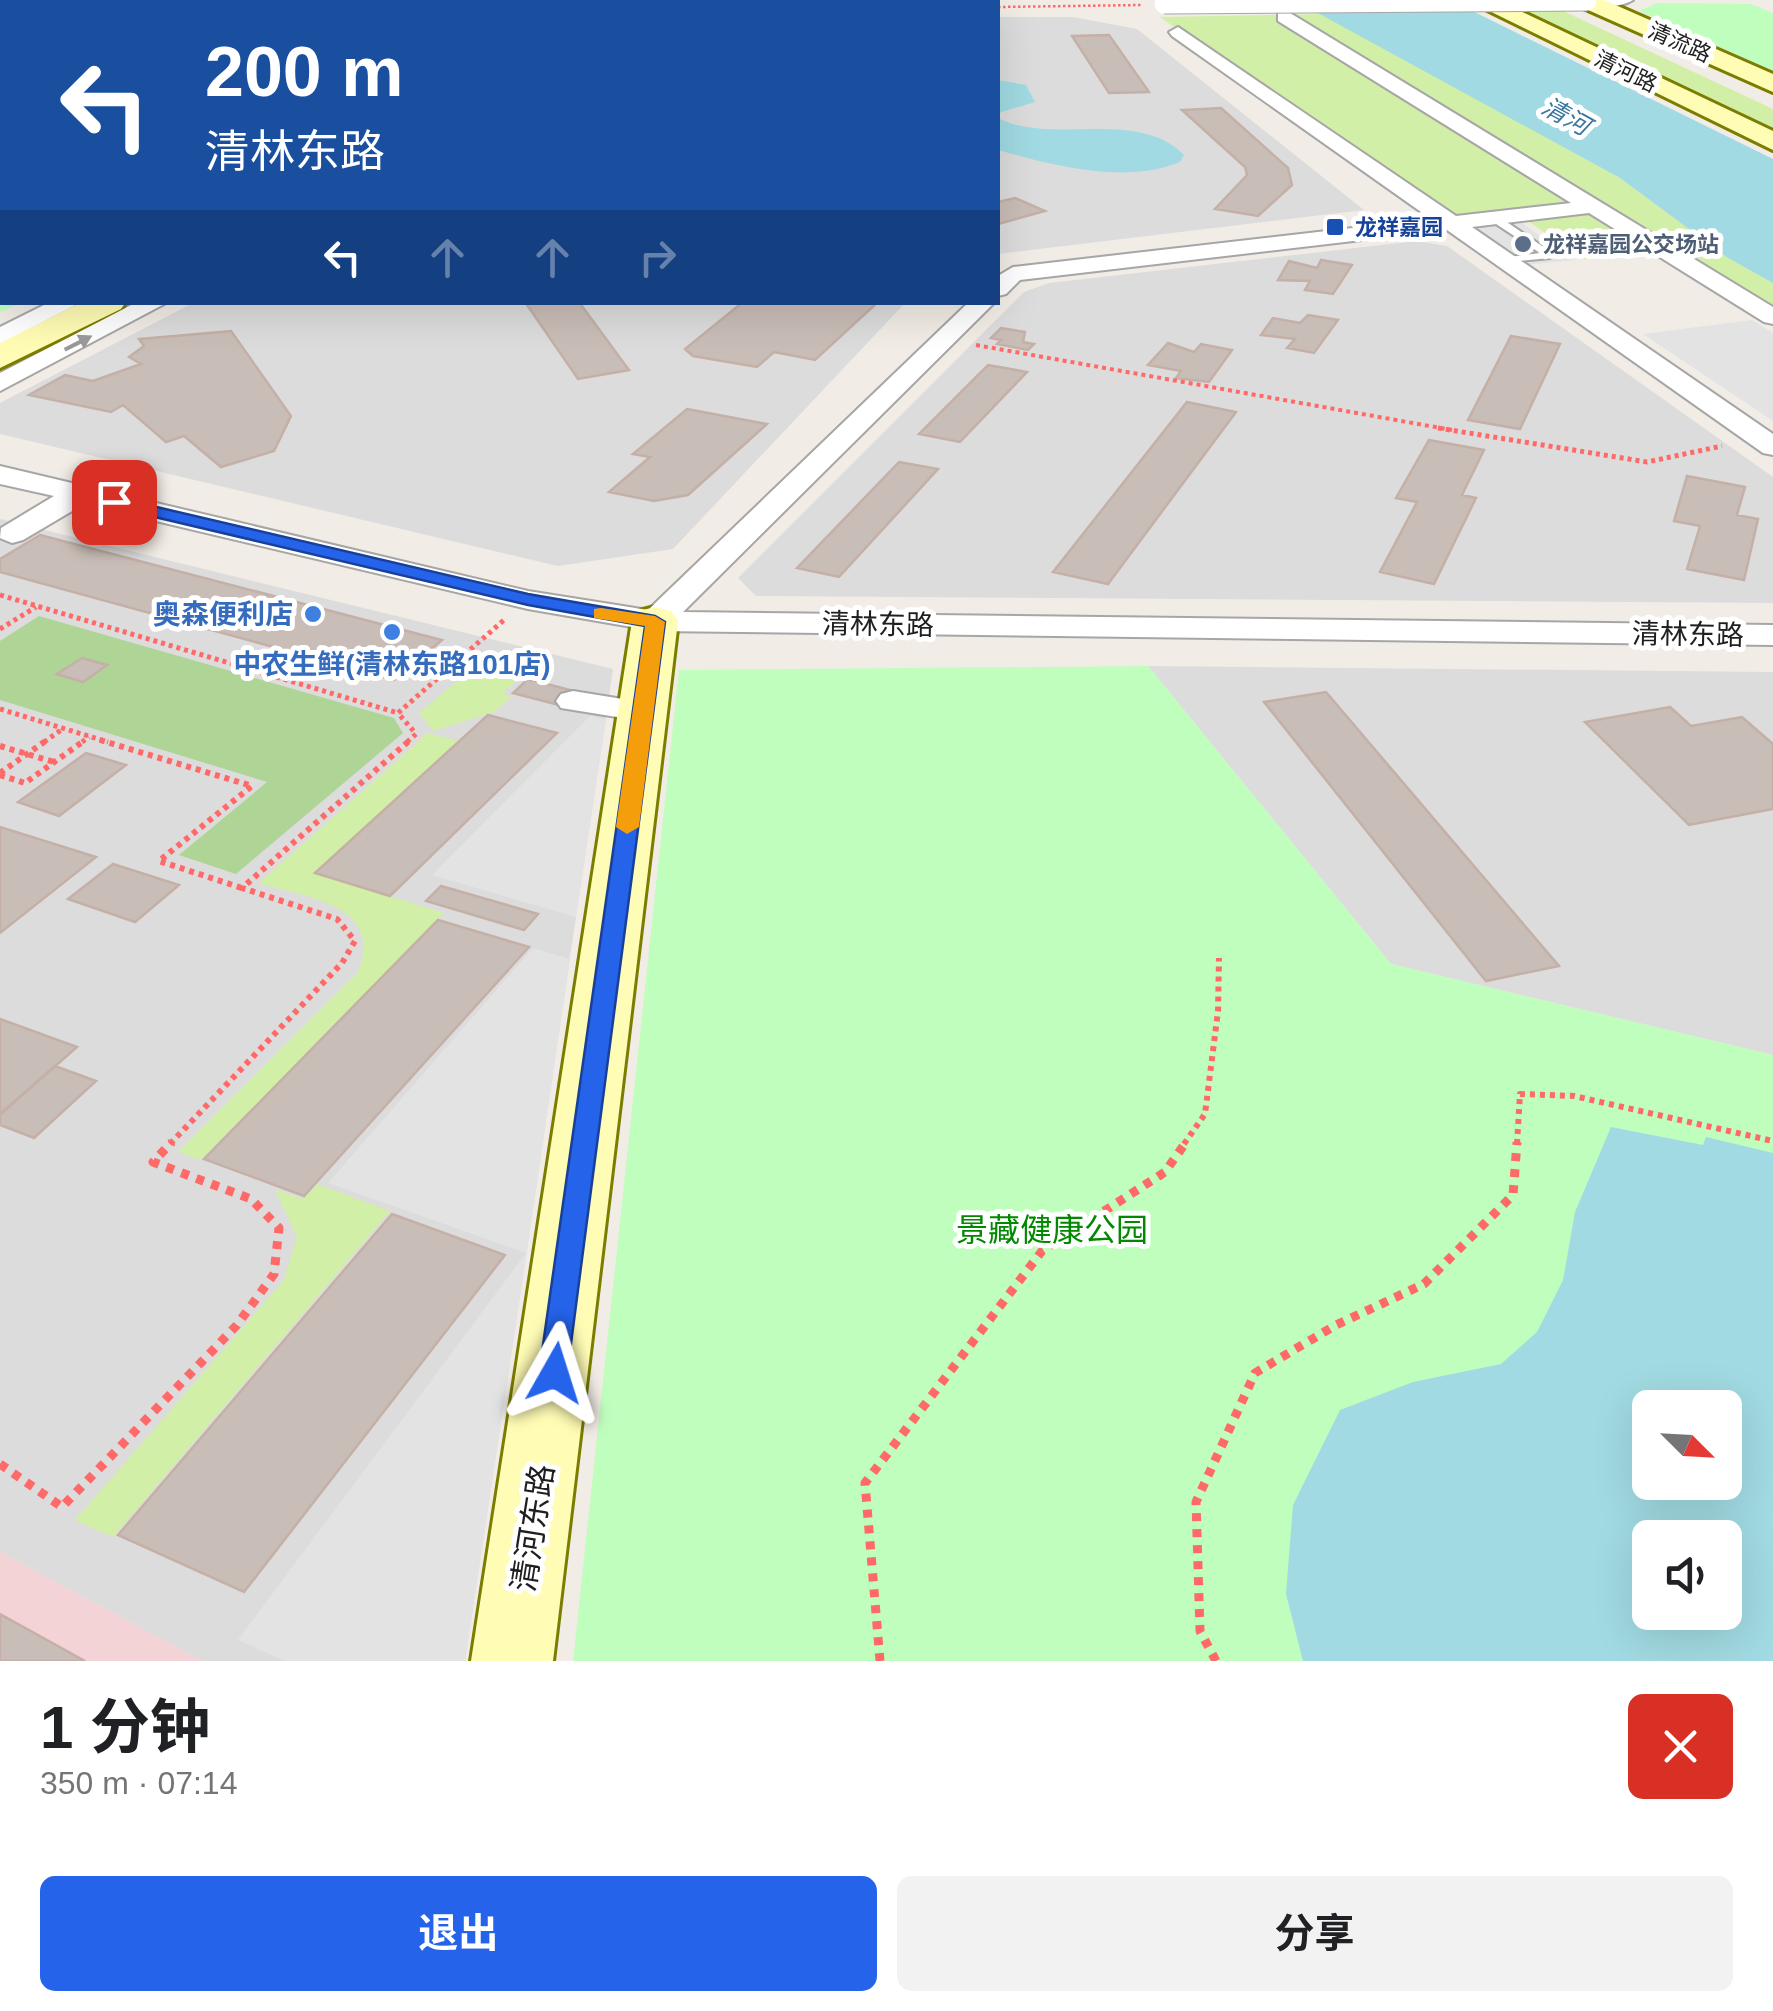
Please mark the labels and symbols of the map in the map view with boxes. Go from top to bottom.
street label: 清流路 [1645,18,1715,67]
street label: 清河路 [1591,46,1661,97]
water label: 清河 [1537,92,1598,142]
place label: 龙祥嘉园 [1355,215,1443,240]
marker: 龙祥嘉园 [1324,216,1346,238]
place label: 龙祥嘉园公交场站 [1543,232,1719,257]
marker: 龙祥嘉园公交场站 [1512,233,1534,255]
one-way arrow [63,335,92,352]
pin [72,460,157,545]
place label: 奥森便利店 [153,599,293,630]
marker: 奥森便利店 [302,603,324,625]
street label: 清林东路 [822,608,934,641]
street label: 清林东路 [1632,618,1744,651]
marker: 中农生鲜(清林东路101店) [381,621,403,643]
place label: 中农生鲜(清林东路101店) [233,649,551,680]
park label: 景藏健康公园 [956,1212,1148,1248]
position arrow [503,1321,607,1425]
north arrow [1632,1390,1742,1500]
street label: 清河东路 [505,1462,561,1594]

